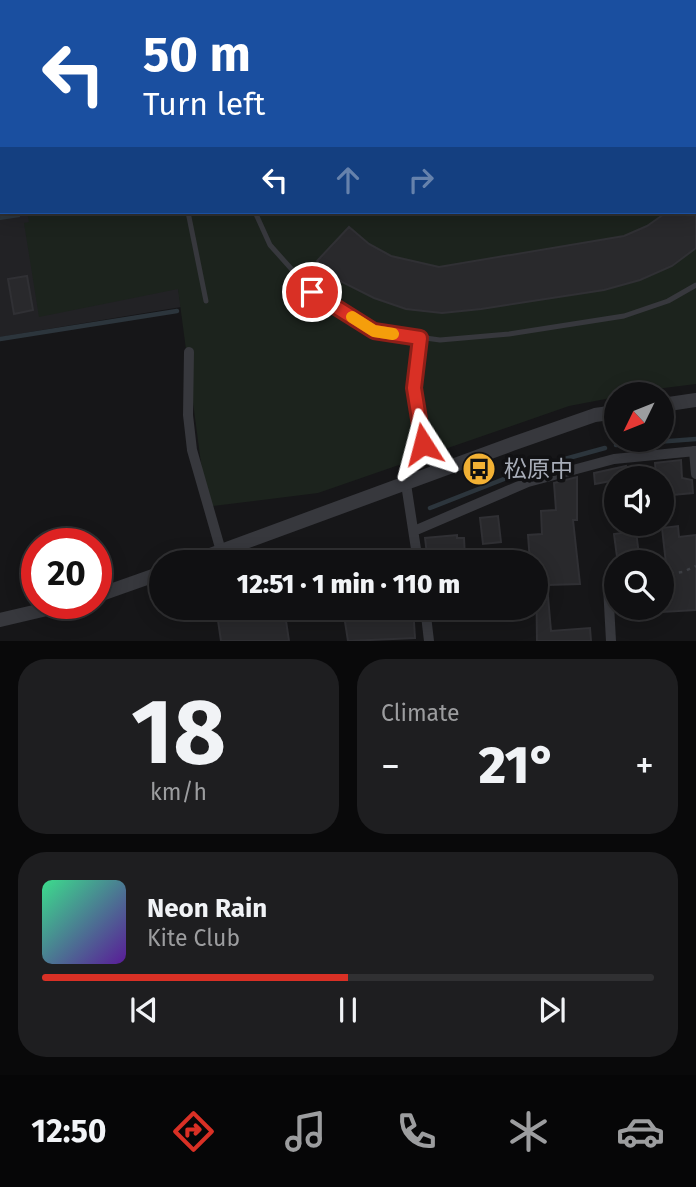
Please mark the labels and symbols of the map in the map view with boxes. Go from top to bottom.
pin [282,262,342,322]
north arrow [604,382,674,452]
position arrow [386,407,460,481]
bus stop icon: 松原中 [460,450,498,488]
place label: 松原中 [504,455,573,483]
speed limit sign: 20 [21,528,112,619]

